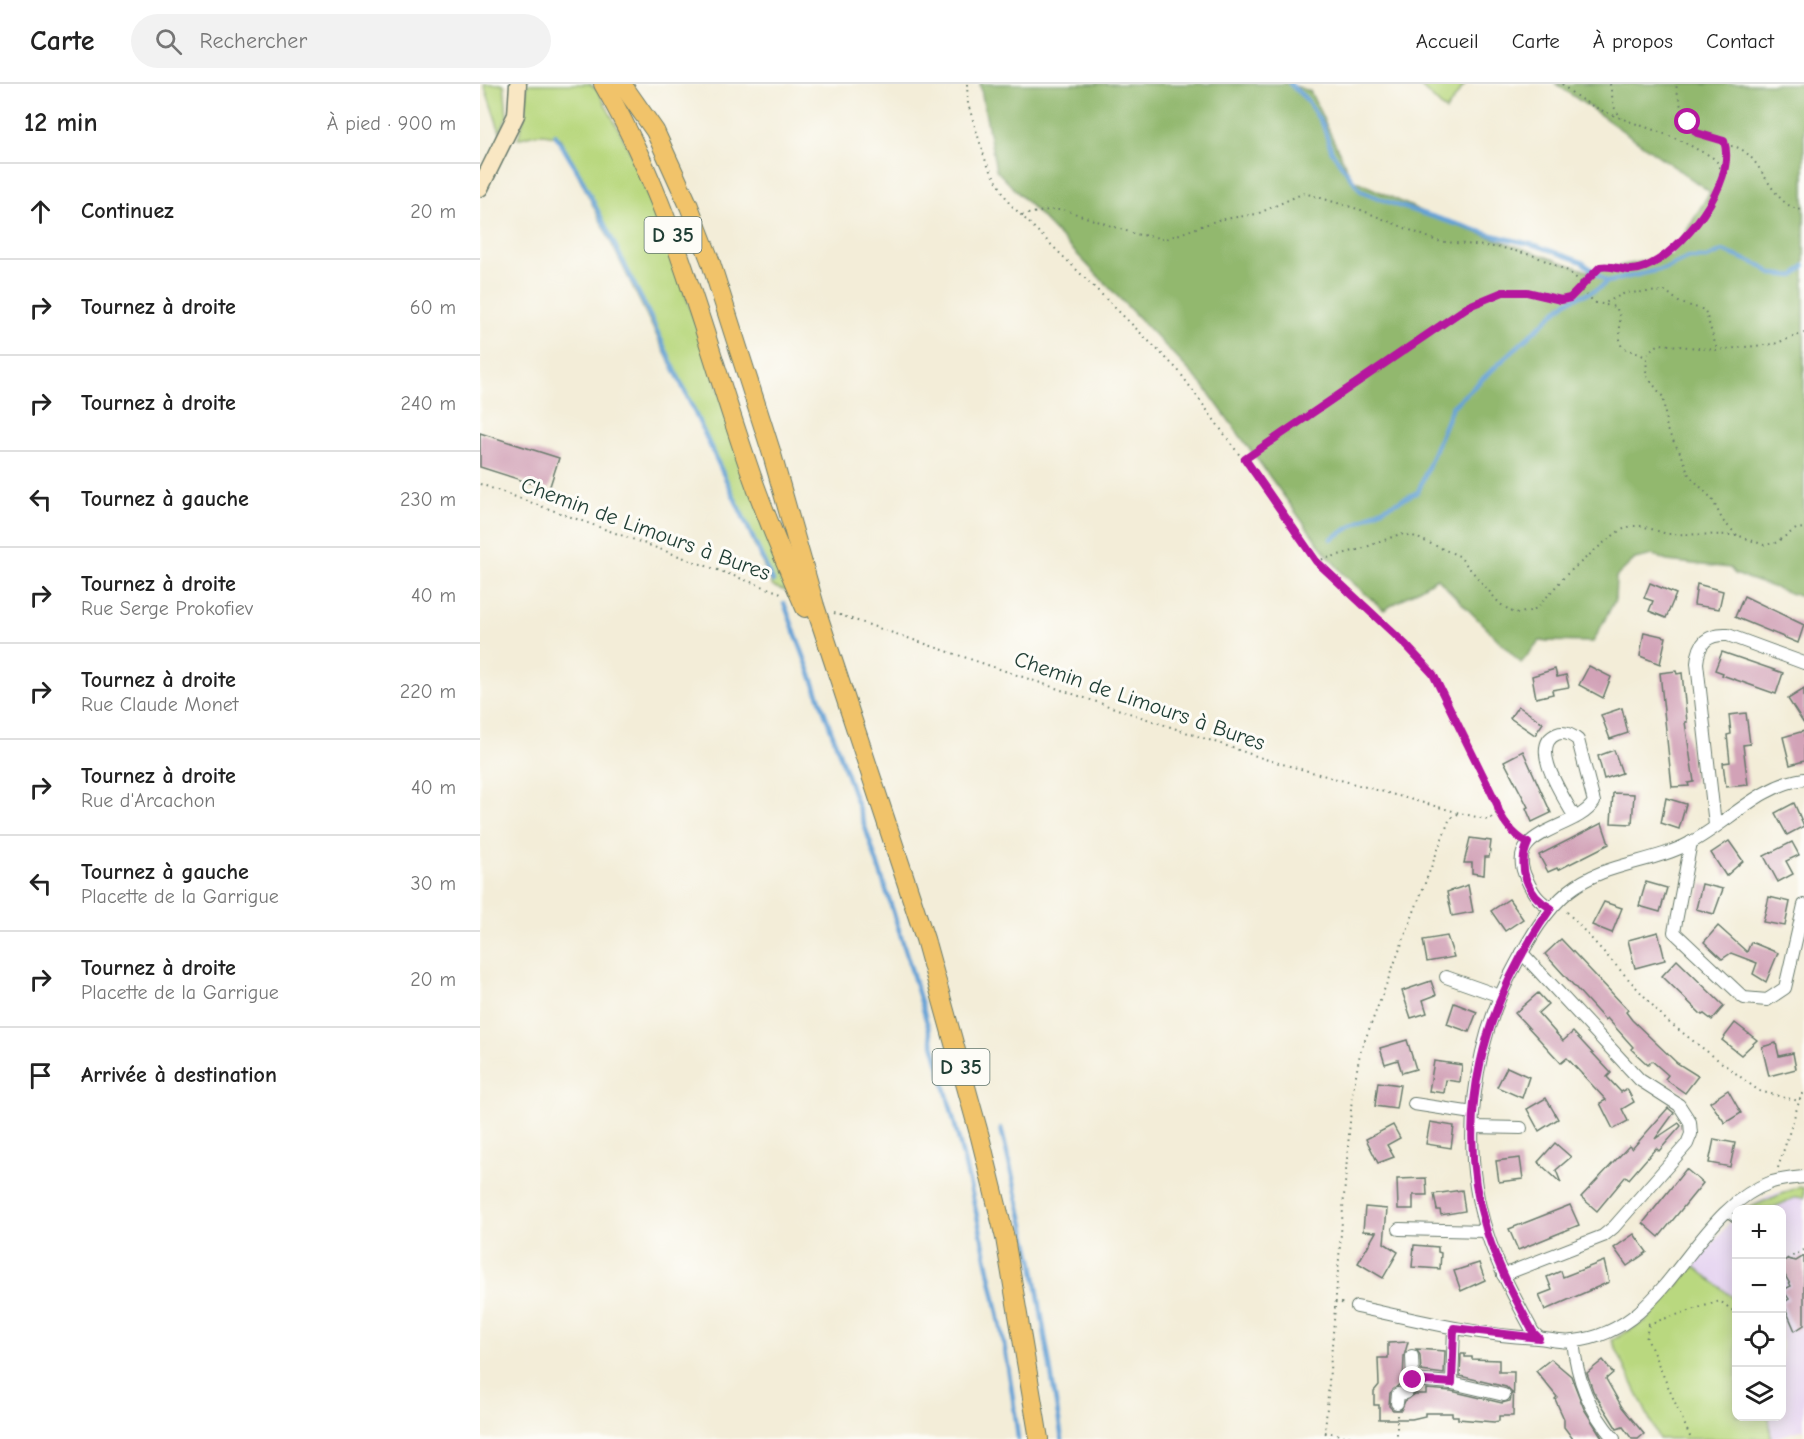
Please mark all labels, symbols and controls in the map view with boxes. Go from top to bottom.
search box [131,14,551,68]
text: Carte [30,25,95,57]
icon: search [152,25,185,58]
text: Rechercher [200,28,307,54]
text: Accueil [1416,29,1479,53]
text: Carte [1512,29,1560,53]
text: À propos [1593,29,1673,53]
text: Contact [1706,29,1774,53]
text: 12 min [24,108,98,138]
route start [1674,108,1700,134]
text: À pied · 900 m [327,112,456,135]
icon: ahead [24,195,57,228]
text: Continuez [81,198,174,224]
text: 20 m [410,200,456,223]
road number: D 35 [644,217,702,253]
icon: right [24,291,57,324]
text: Tournez à droite [81,294,236,320]
text: 60 m [410,296,456,319]
icon: right [24,387,57,420]
text: Tournez à droite [81,390,236,416]
text: 240 m [401,392,456,415]
street label: Chemin de Limours à Bures [517,472,774,586]
icon: left [24,483,57,516]
text: Tournez à gauche [81,486,249,512]
text: 230 m [400,488,456,511]
text: Tournez à droite [81,571,236,597]
icon: right [24,579,57,612]
text: 40 m [411,584,456,607]
text: Rue Serge Prokofiev [81,597,253,620]
street label: Chemin de Limours à Bures [1011,646,1268,756]
text: Tournez à droite [81,667,236,693]
icon: right [24,675,57,708]
text: 220 m [400,680,456,703]
text: Rue Claude Monet [81,693,238,716]
text: Tournez à droite [81,763,236,789]
icon: right [24,771,57,804]
text: 40 m [411,776,456,799]
text: Rue d'Arcachon [81,789,215,812]
text: Tournez à gauche [81,859,249,885]
icon: left [24,867,57,900]
text: 30 m [410,872,456,895]
text: Placette de la Garrigue [81,885,279,908]
text: Tournez à droite [81,955,236,981]
icon: right [24,963,57,996]
text: 20 m [410,968,456,991]
text: Placette de la Garrigue [81,981,279,1004]
road number: D 35 [932,1049,990,1085]
icon: arrive [24,1059,57,1092]
text: Arrivée à destination [81,1062,277,1088]
map controls [1732,1205,1786,1421]
button: + [1732,1205,1786,1259]
button: − [1732,1259,1786,1313]
button: locate [1732,1313,1786,1367]
route end [1399,1366,1425,1392]
button: layers [1732,1367,1786,1421]

